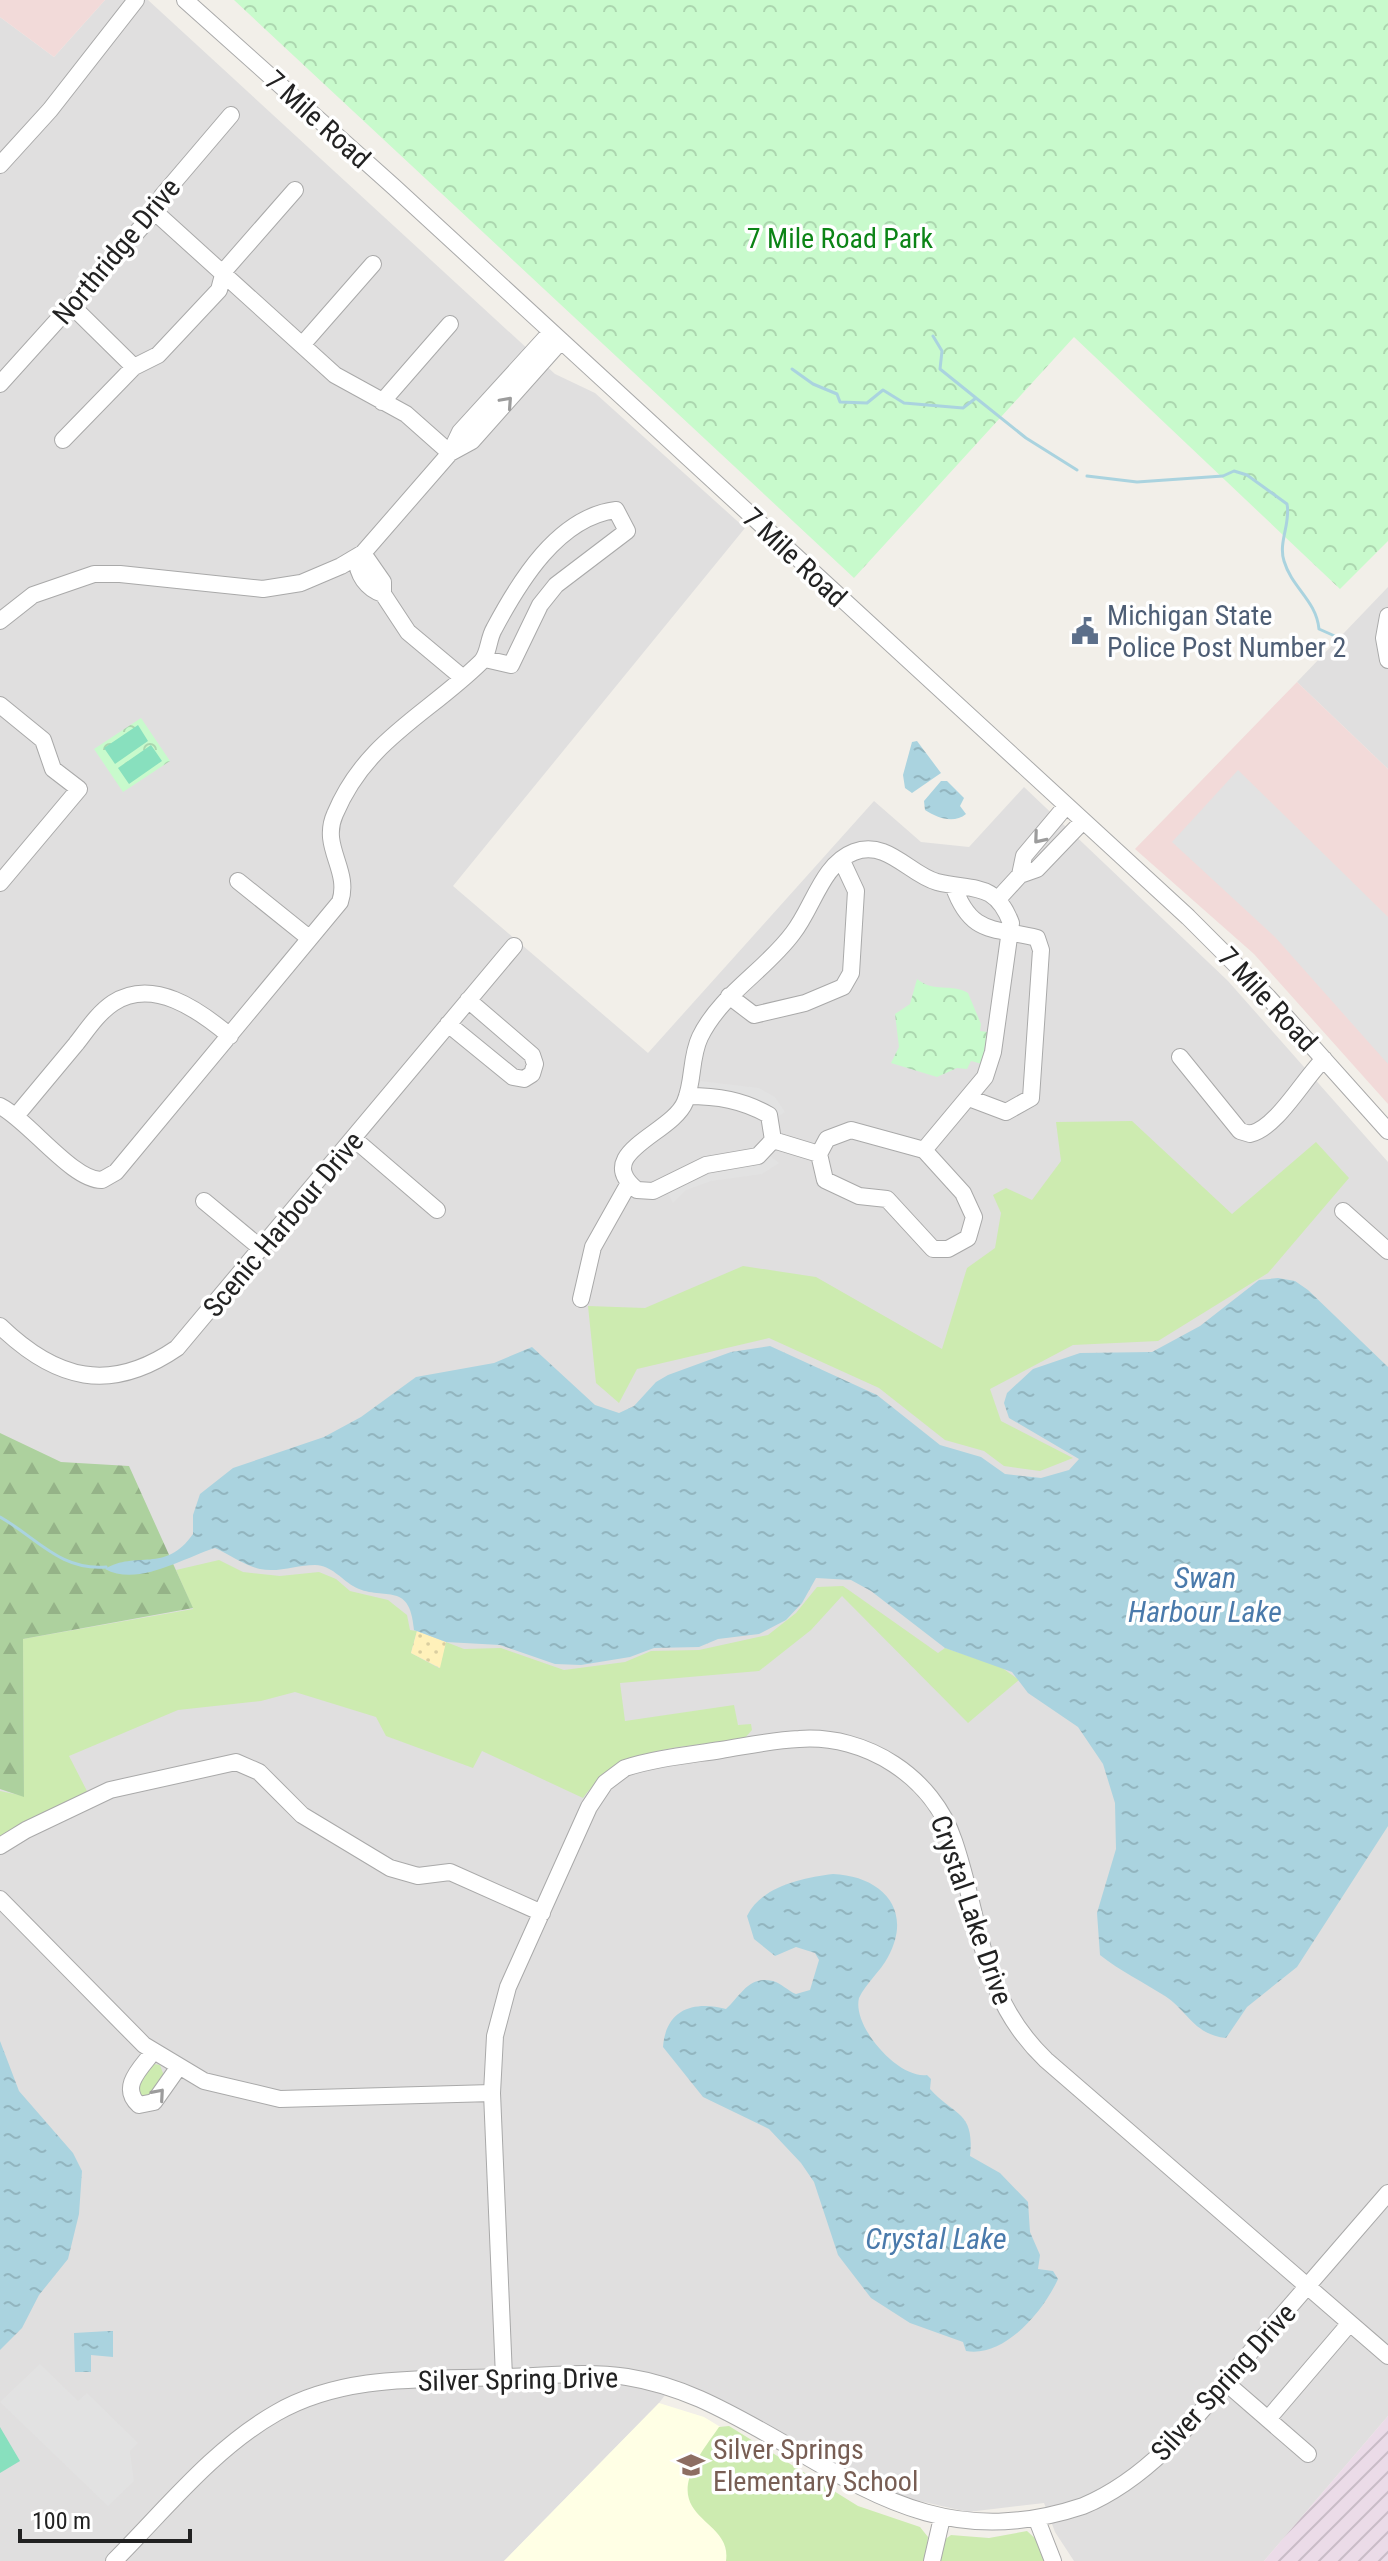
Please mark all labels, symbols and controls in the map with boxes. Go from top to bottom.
street label: 7 Mile Road [258,64,377,175]
street label: Northridge Drive [46,172,187,331]
park label: 7 Mile Road Park [747,222,934,255]
one-way arrow [498,396,512,411]
street label: 7 Mile Road [736,501,853,614]
place label: Michigan State Police Post Number 2 [1107,599,1346,664]
public building icon: Michigan State Police Post Number 2 [1070,616,1100,646]
one-way arrow [1034,829,1049,844]
street label: 7 Mile Road [1211,941,1324,1058]
street label: Scenic Harbour Drive [196,1125,370,1324]
water label: Swan Harbour Lake [1128,1560,1282,1629]
street label: Crystal Lake Drive [924,1811,1019,2009]
one-way arrow [149,2089,164,2104]
water label: Crystal Lake [865,2221,1007,2256]
street label: Silver Spring Drive [1144,2297,1303,2468]
street label: Silver Spring Drive [418,2361,618,2398]
place label: Silver Springs Elementary School [713,2433,918,2498]
school or university icon: Silver Springs Elementary School [676,2450,706,2480]
scale bar [20,2493,190,2543]
text: 100 m [32,2507,91,2535]

